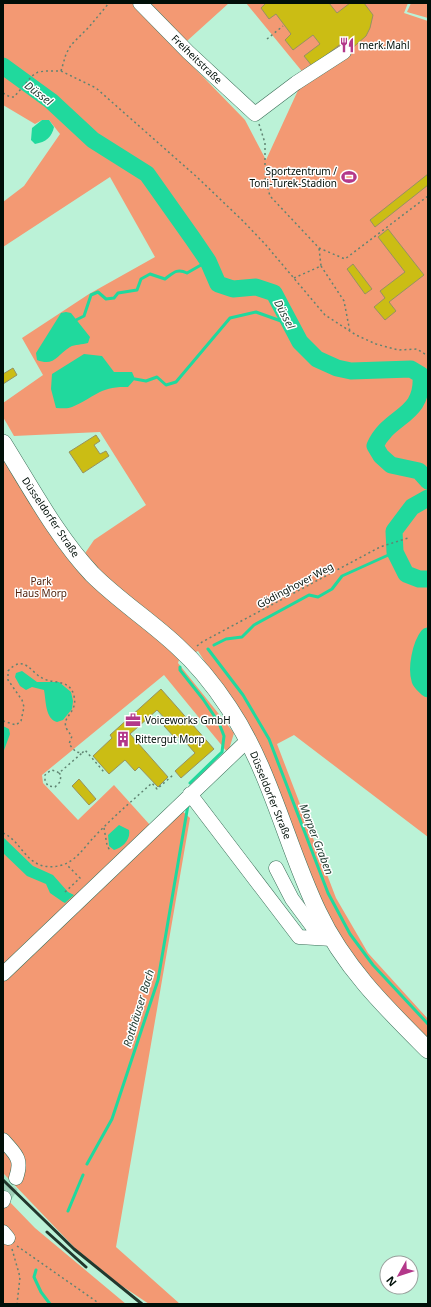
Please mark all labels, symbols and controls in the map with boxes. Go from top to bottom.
street label: Freiheitstraße [169,31,226,87]
restaurant icon: merk.Mahl [338,36,356,54]
place label: merk.Mahl [359,38,410,52]
water label: Düssel [22,78,57,109]
place label: Sportzentrum / Toni-Turek-Stadion [249,164,337,190]
sports icon: Sportzentrum / Toni-Turek-Stadion [340,168,358,186]
water label: Düssel [271,297,300,332]
street label: Düsseldorfer Straße [19,474,83,560]
street label: Gödinghover Weg [254,559,336,611]
park label: Park Haus Morp [15,574,67,600]
office icon: Voiceworks GmbH [124,711,142,729]
place label: Voiceworks GmbH [145,713,231,727]
building icon: Rittergut Morp [114,730,132,748]
place label: Rittergut Morp [135,732,205,746]
street label: Düsseldorfer Straße [247,749,295,842]
water label: Morper Graben [297,801,337,877]
water label: Rotthäuser Bach [119,967,157,1049]
north arrow [379,1255,419,1295]
text: N [382,1273,399,1290]

